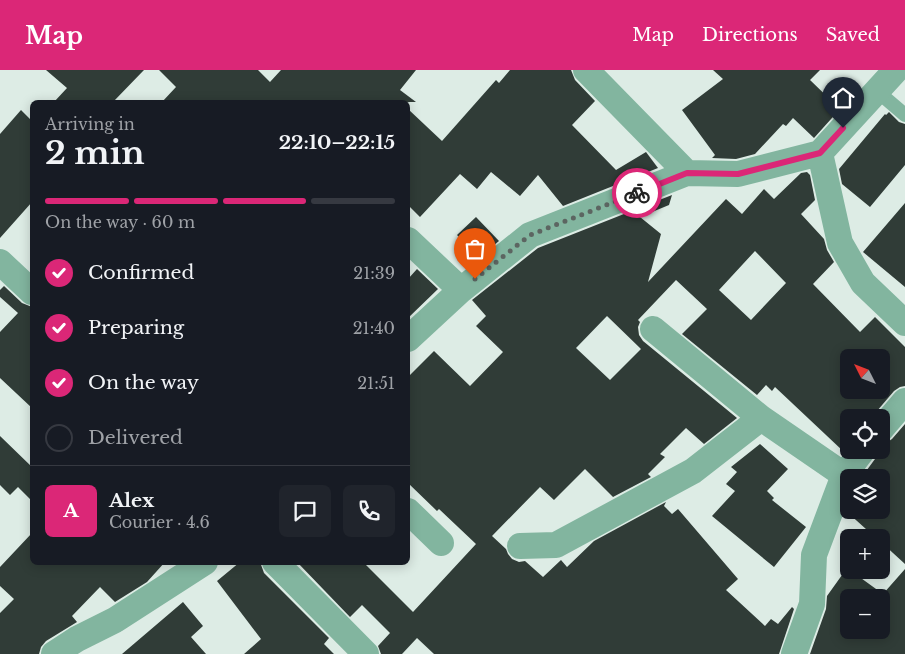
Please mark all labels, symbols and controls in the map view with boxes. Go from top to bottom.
text: Map [25,21,83,50]
text: Map [632,24,674,46]
text: Directions [702,24,798,46]
text: Saved [826,24,880,46]
pin [822,77,864,128]
icon: home [829,84,857,112]
text: Arriving in [45,114,135,134]
text: 22:10–22:15 [279,131,395,154]
text: 2 min [45,133,145,173]
courier [612,168,662,218]
icon: bike [623,179,651,207]
text: On the way · 60 m [45,212,195,232]
pin [454,228,496,279]
icon: bag [461,235,489,263]
icon: check [45,259,73,287]
text: Confirmed [88,261,194,284]
text: 21:39 [353,263,395,283]
icon: check [45,314,73,342]
text: Preparing [88,316,184,339]
text: 21:40 [353,318,395,338]
north arrow [840,349,890,399]
map controls [840,349,890,639]
icon: check [45,369,73,397]
text: On the way [88,371,199,394]
text: 21:51 [357,373,395,393]
button: locate [840,409,890,459]
text: Delivered [88,426,183,449]
button: layers [840,469,890,519]
button: chat [279,485,331,537]
button: phone [343,485,395,537]
text: Alex [109,489,154,512]
text: A [63,499,79,522]
text: Courier · 4.6 [109,512,210,532]
button: + [840,529,890,579]
button: − [840,589,890,639]

